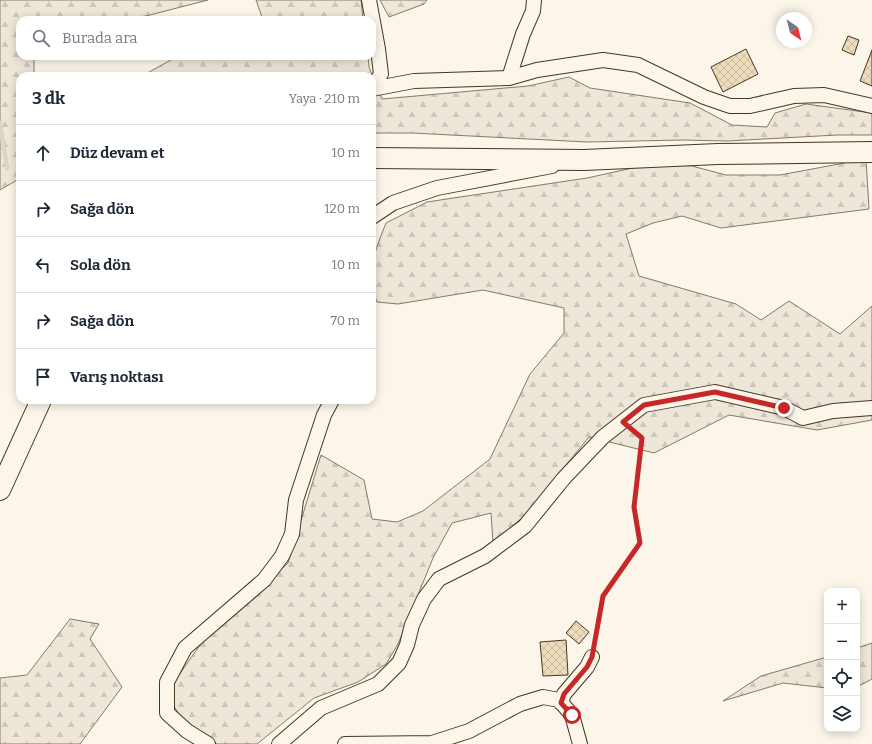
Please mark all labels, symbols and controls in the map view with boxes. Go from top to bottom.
north arrow [776,12,812,48]
search box [16,16,376,60]
icon: search [30,27,52,49]
text: Burada ara [62,29,138,47]
text: 3 dk [32,88,65,109]
text: Yaya · 210 m [289,91,360,106]
icon: ahead [32,142,54,164]
text: Düz devam et [70,144,165,162]
text: 10 m [331,145,360,160]
icon: right [32,198,54,220]
text: Sağa dön [70,200,134,218]
text: 120 m [324,201,360,216]
icon: left [32,254,54,276]
text: Sola dön [70,256,131,274]
text: 10 m [331,257,360,272]
icon: right [32,310,54,332]
text: Sağa dön [70,312,134,330]
text: 70 m [330,313,360,328]
icon: arrive [32,366,54,388]
text: Varış noktası [70,368,163,386]
route end [775,399,793,417]
map controls [824,588,860,732]
button: + [824,588,860,624]
button: − [824,624,860,660]
button: locate [824,660,860,696]
button: layers [824,696,860,732]
route start [563,706,581,724]

